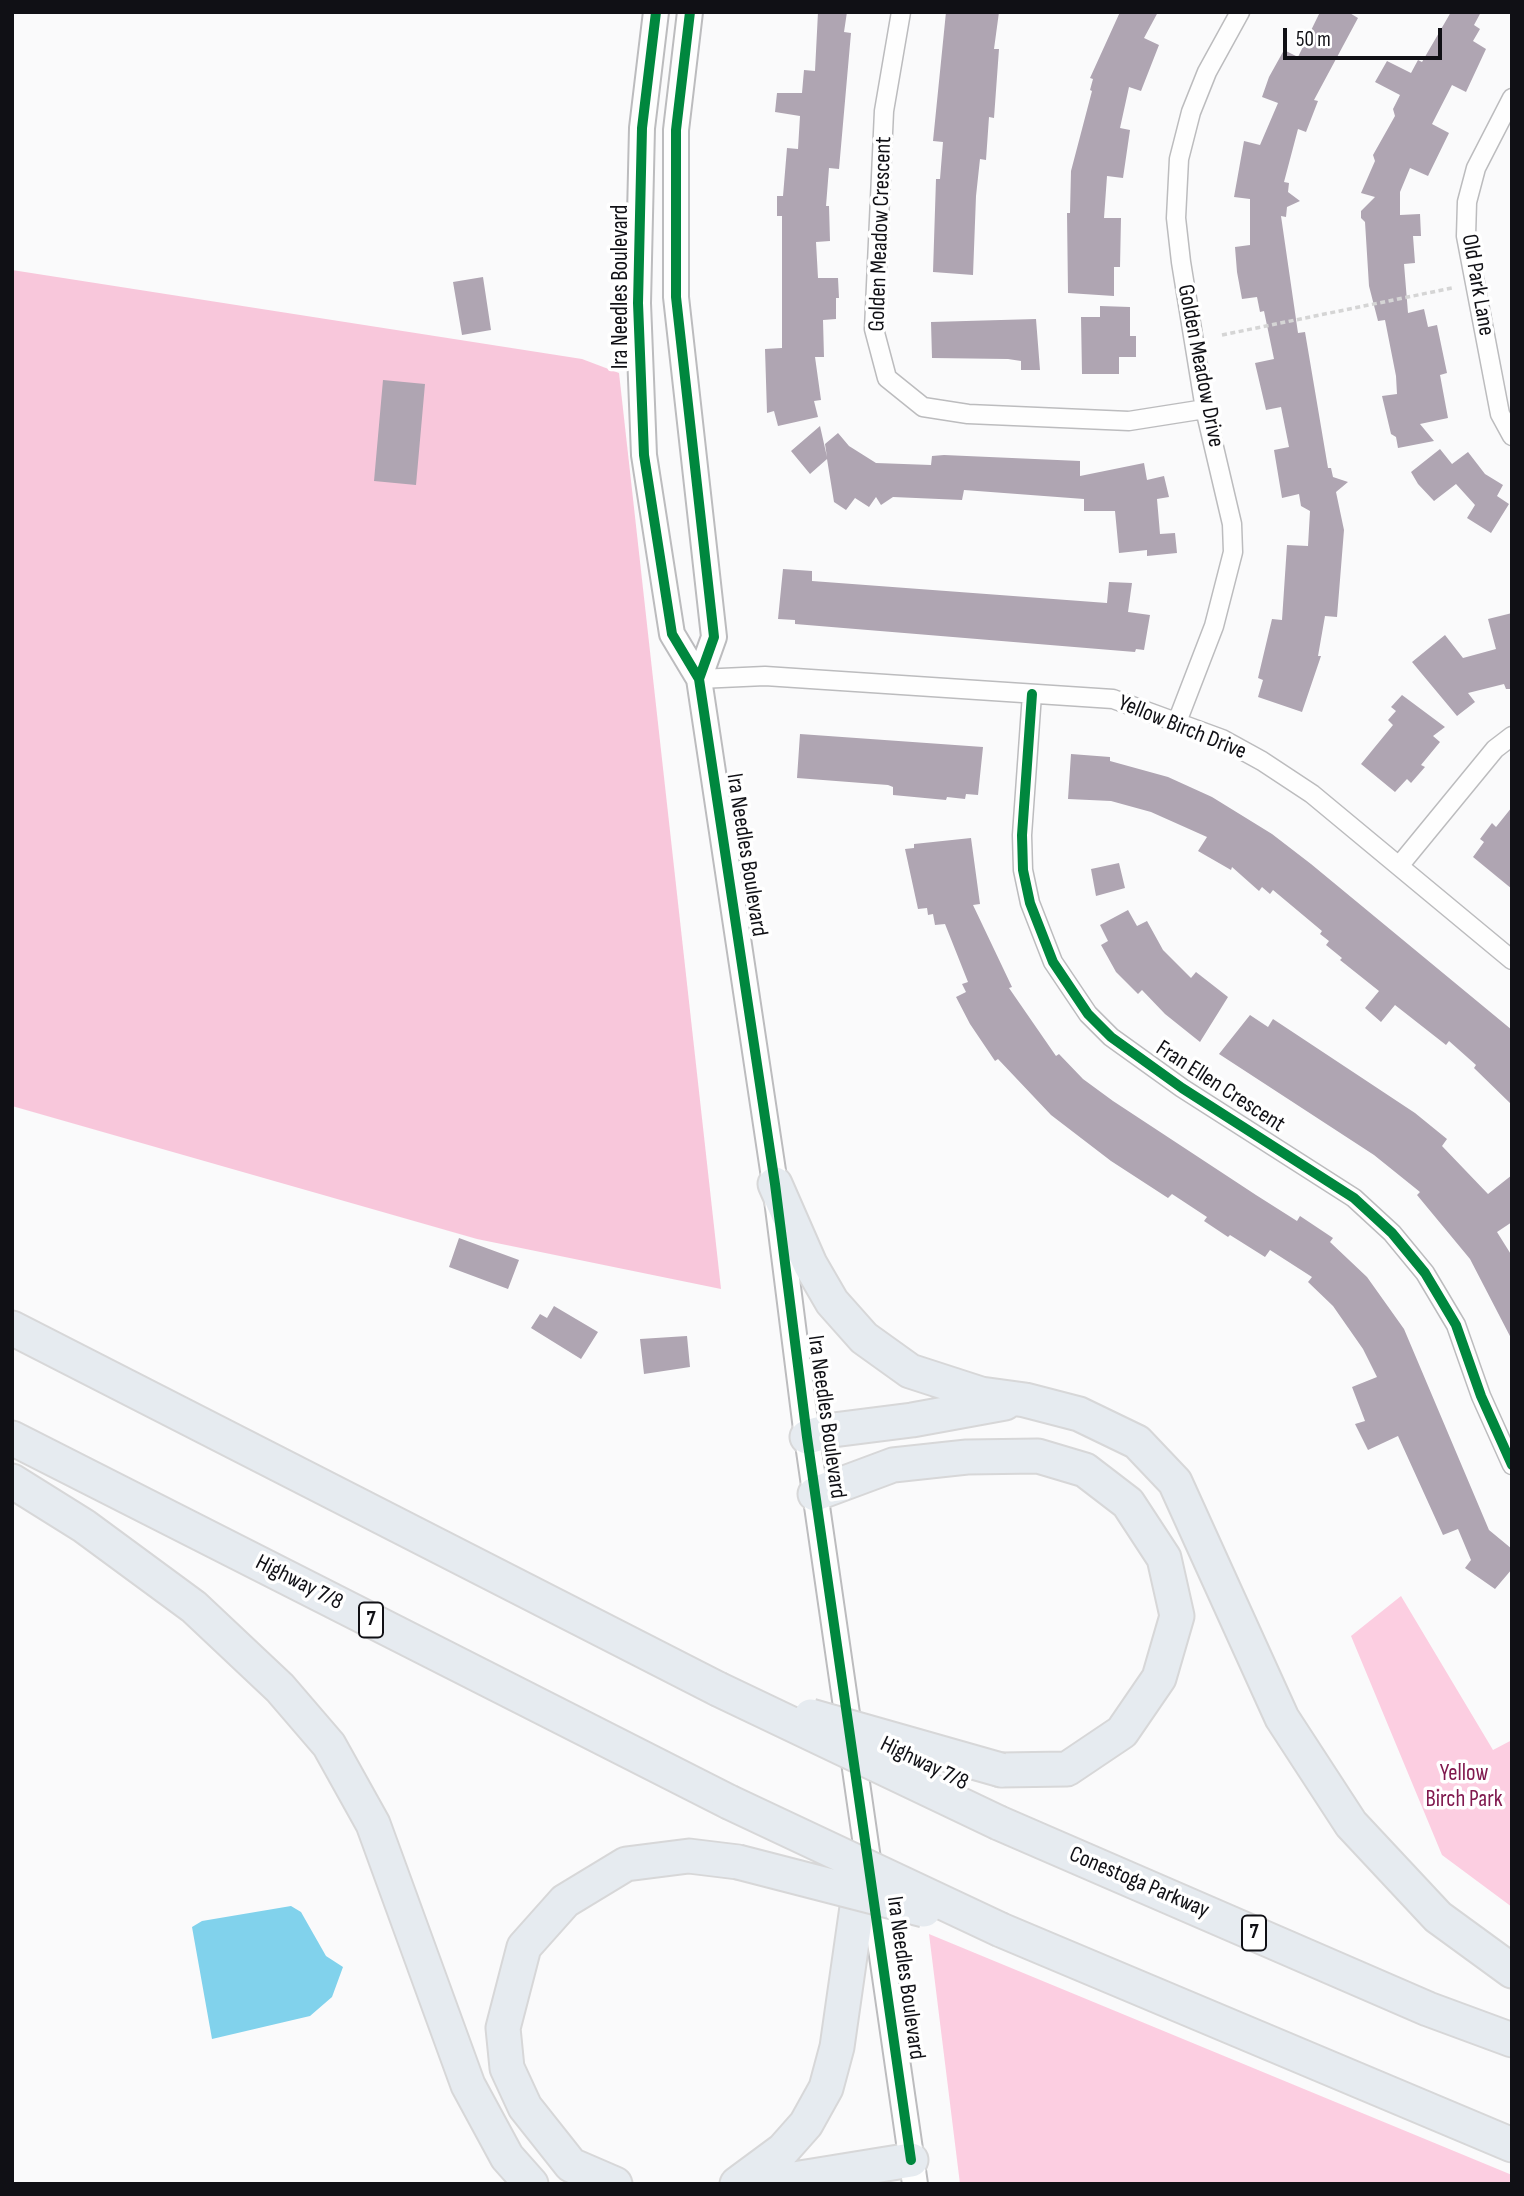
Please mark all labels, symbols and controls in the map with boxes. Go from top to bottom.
scale bar [1286,14,1445,58]
text: 50 m [1296,27,1331,52]
street label: Golden Meadow Crescent [864,136,898,332]
street label: Ira Needles Boulevard [607,205,635,369]
street label: Old Park Lane [1454,232,1500,338]
street label: Golden Meadow Drive [1171,282,1229,450]
street label: Yellow Birch Drive [1114,690,1250,766]
street label: Ira Needles Boulevard [719,772,773,938]
street label: Fran Ellen Crescent [1150,1035,1290,1139]
street label: Ira Needles Boulevard [801,1334,851,1500]
street label: Highway 7/8 [251,1549,347,1617]
road number: 7 [359,1602,383,1638]
street label: Highway 7/8 [875,1731,973,1797]
park label: Yellow Birch Park [1425,1760,1503,1814]
street label: Conestoga Parkway [1065,1841,1213,1925]
street label: Ira Needles Boulevard [880,1895,930,2061]
road number: 7 [1242,1916,1266,1951]

